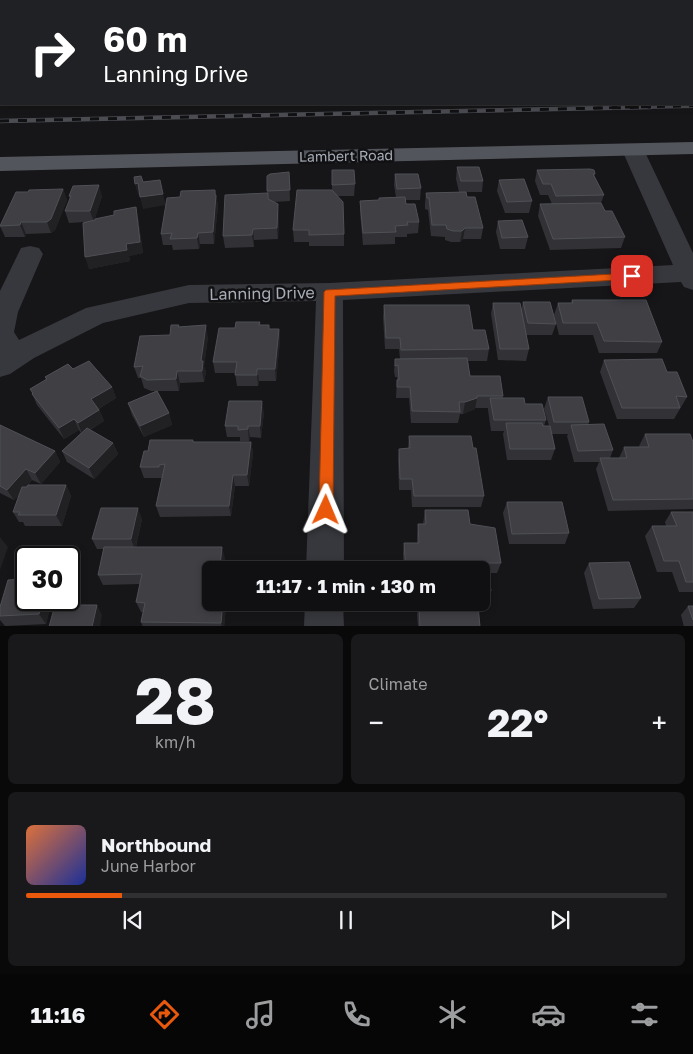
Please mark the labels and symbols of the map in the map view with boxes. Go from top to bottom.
street label: Lambert Road [299,146,393,165]
pin [611,255,653,297]
street label: Lanning Drive [209,282,315,304]
position arrow [299,483,351,535]
speed limit sign: 30 [15,546,80,611]

